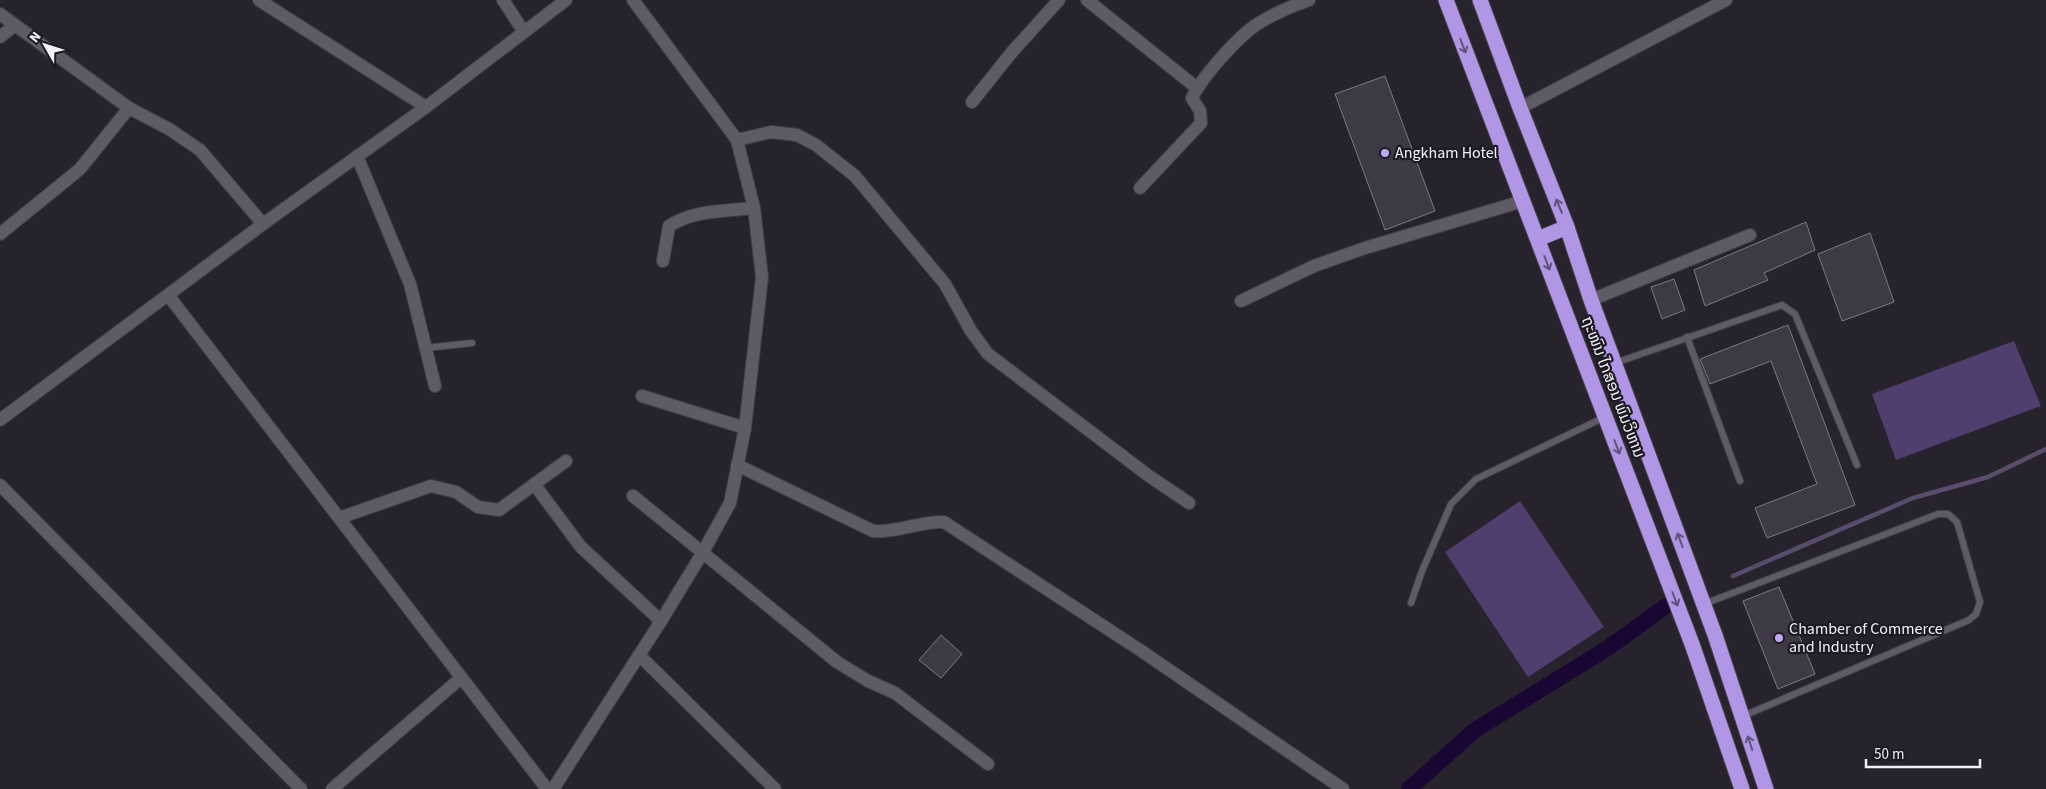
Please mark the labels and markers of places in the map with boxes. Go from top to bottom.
place label: Angkham Hotel [1395,142,1498,164]
marker: Angkham Hotel [1379,147,1391,159]
place label: Chamber of Commerce and Industry [1789,618,1943,658]
marker: Chamber of Commerce and Industry [1773,632,1785,644]

